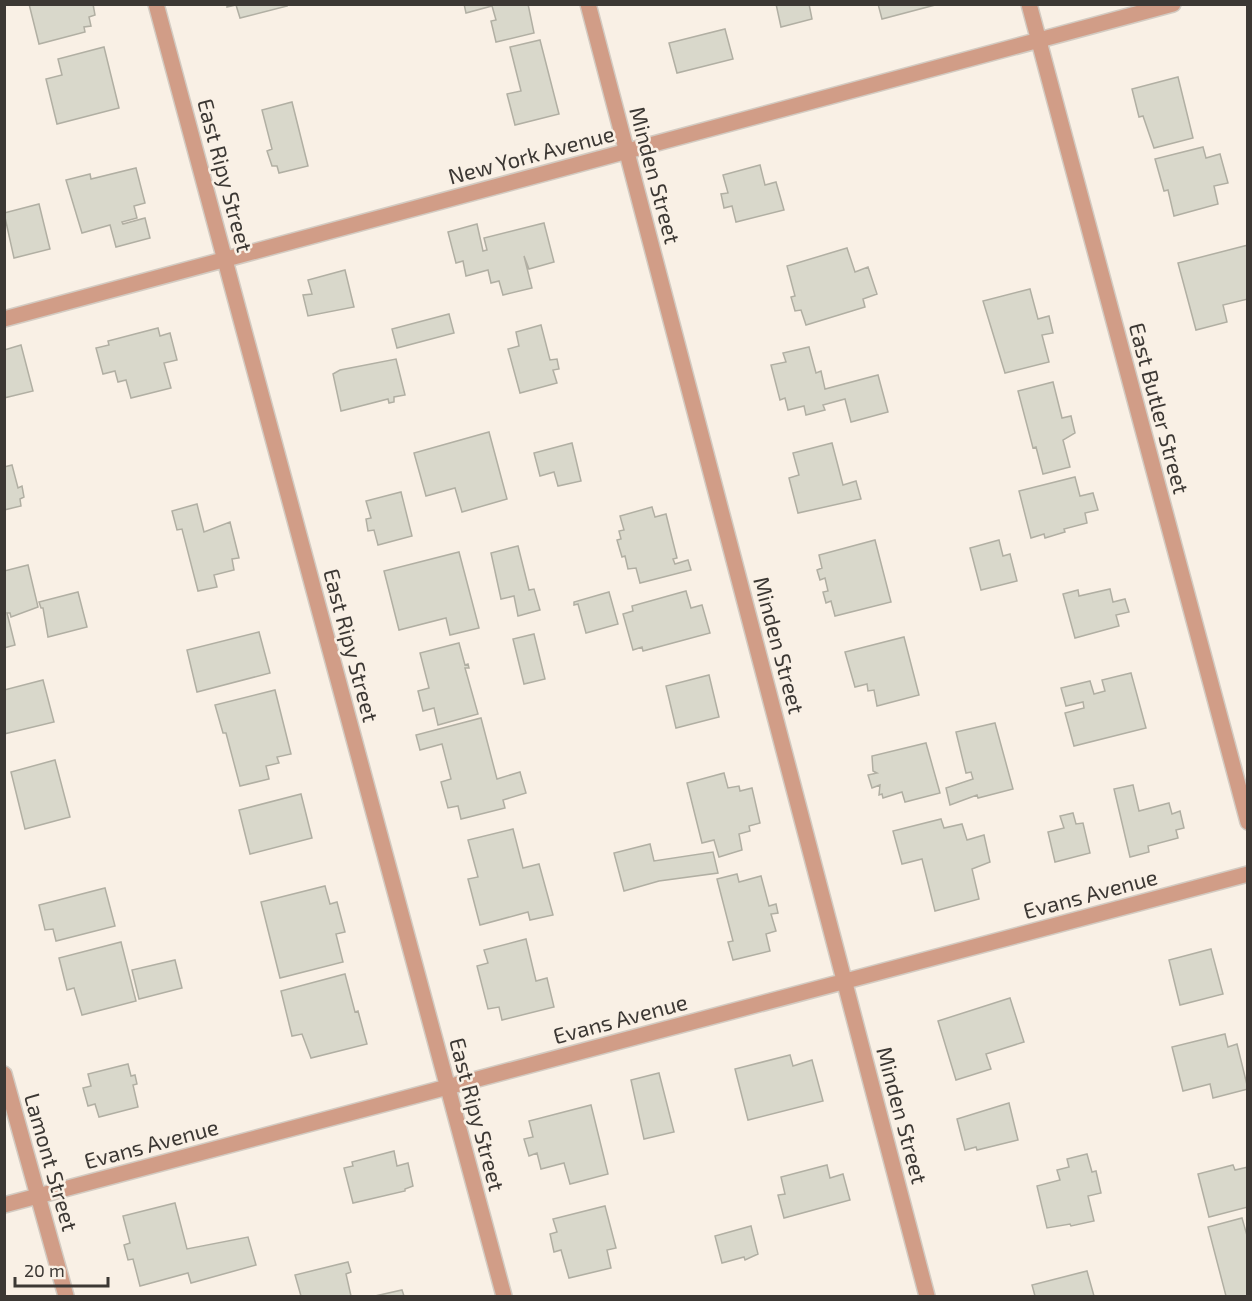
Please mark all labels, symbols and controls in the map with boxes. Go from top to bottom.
street label: East Ripy Street [193,95,259,255]
street label: Minden Street [625,104,687,246]
street label: New York Avenue [445,119,617,189]
street label: East Butler Street [1125,320,1195,496]
street label: East Ripy Street [319,565,385,725]
street label: Minden Street [749,574,811,716]
street label: Evans Avenue [1020,863,1160,923]
street label: Evans Avenue [550,988,690,1048]
street label: East Ripy Street [445,1034,511,1194]
street label: Minden Street [872,1044,934,1186]
street label: Lamont Street [20,1090,84,1234]
street label: Evans Avenue [81,1113,221,1173]
scale bar [15,1250,108,1288]
text: 20 m [24,1259,65,1281]

